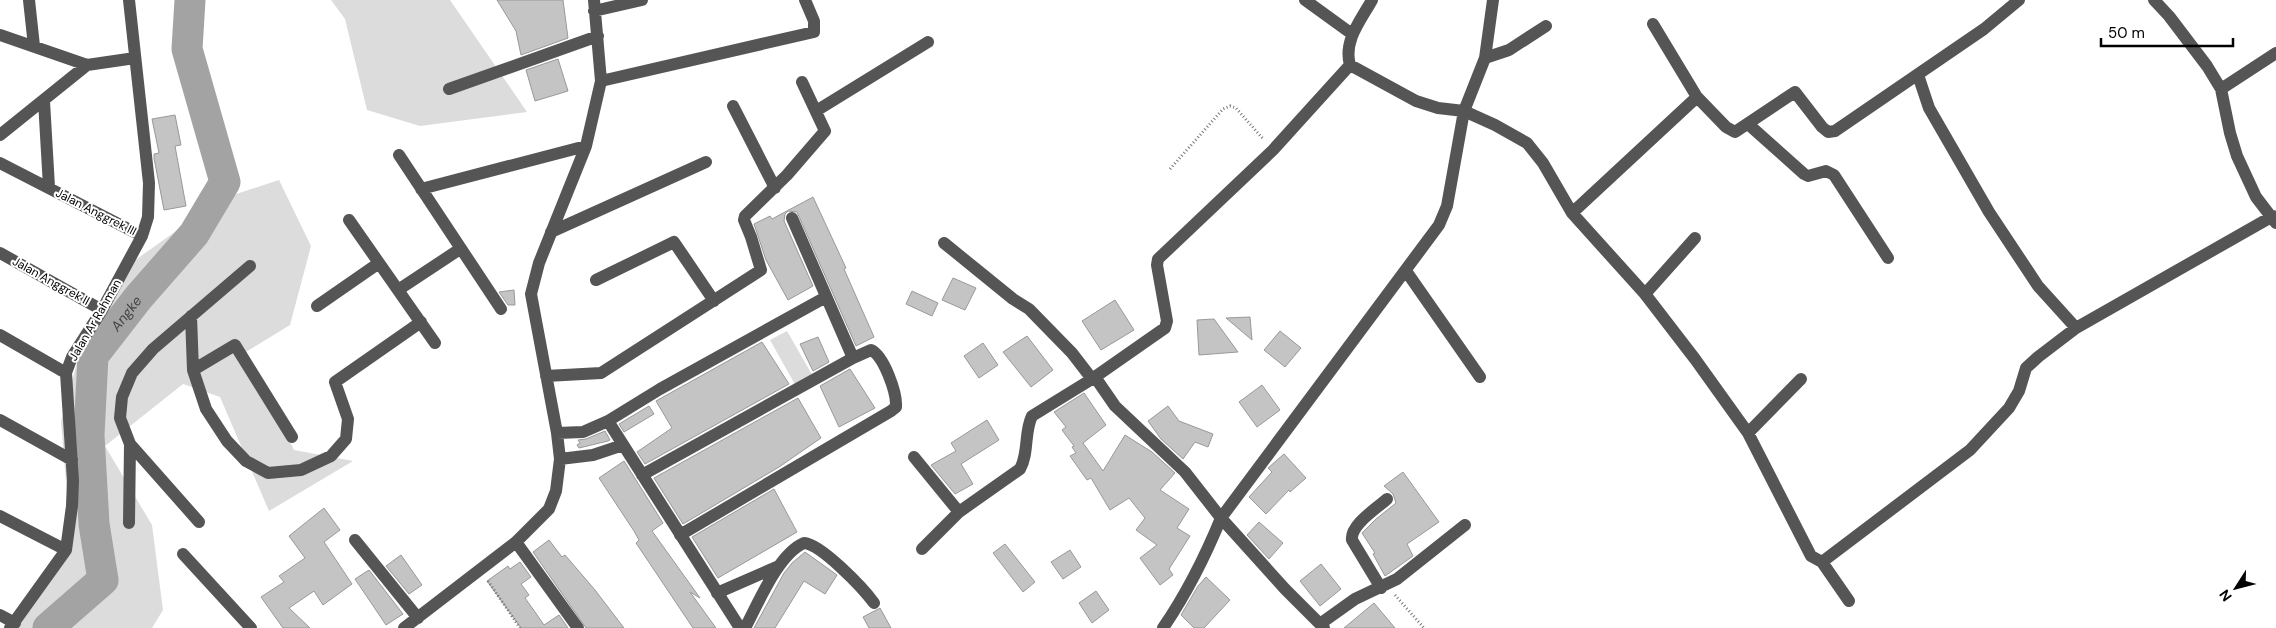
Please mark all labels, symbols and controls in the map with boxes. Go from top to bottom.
scale bar [2101,15,2234,47]
text: 50 m [2108,23,2145,43]
street label: Jalan Anggrek III [53,185,139,239]
street label: Jalan Anggrek II [10,253,92,309]
street label: Jalan Ar Rahman [65,276,125,364]
water label: Angke [106,292,145,335]
north arrow [2211,563,2261,613]
text: N [2215,586,2236,605]

